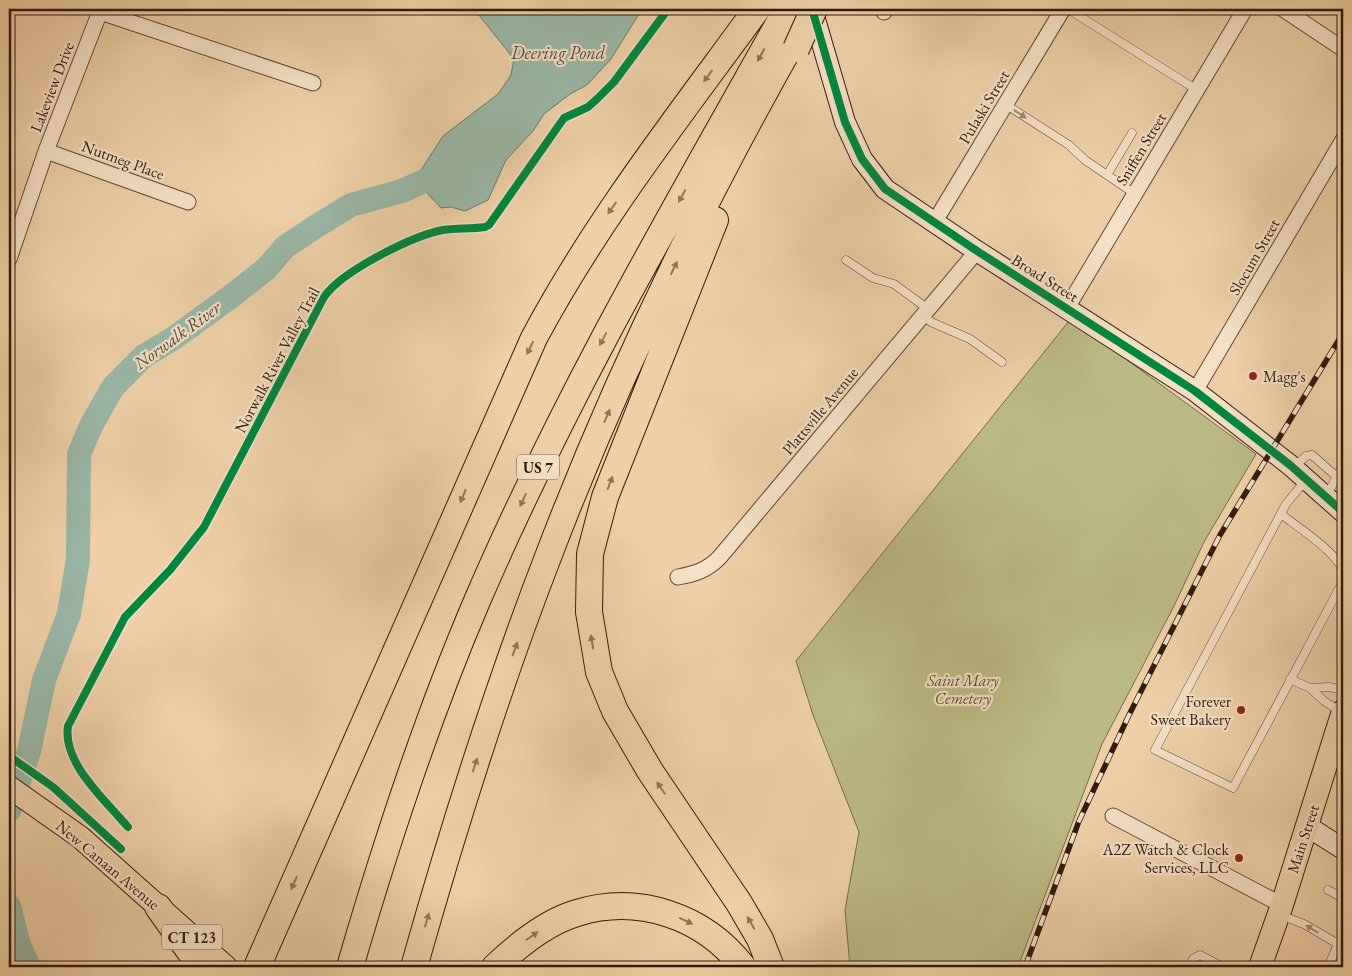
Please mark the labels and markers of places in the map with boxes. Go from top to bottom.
place label: Magg's [1263,366,1306,387]
marker: Magg's [1247,370,1259,382]
place label: Forever Sweet Bakery [1151,691,1232,730]
marker: Forever Sweet Bakery [1235,704,1247,716]
place label: A2Z Watch & Clock Services, LLC [1102,839,1229,878]
marker: A2Z Watch & Clock Services, LLC [1233,852,1245,864]

